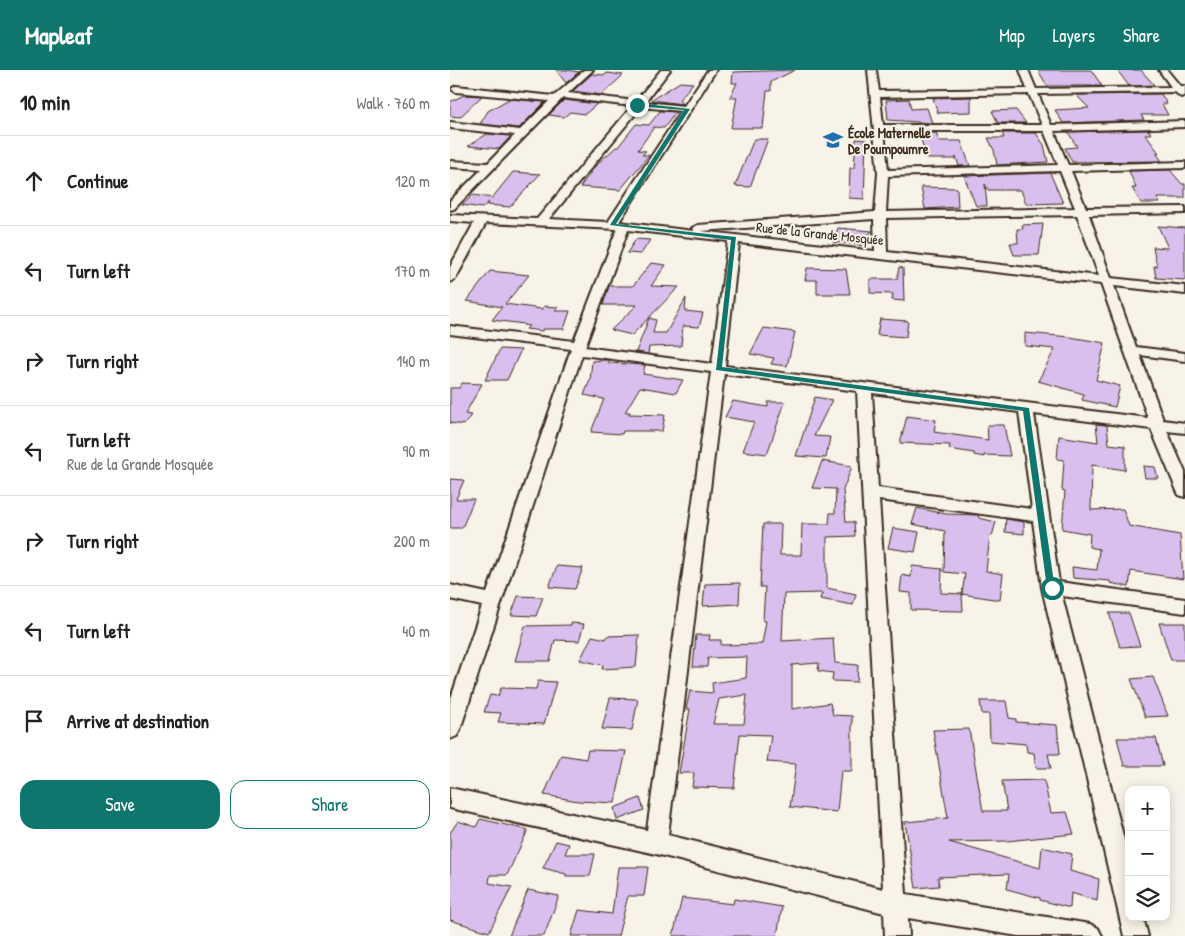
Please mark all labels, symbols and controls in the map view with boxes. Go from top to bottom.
text: Mapleaf [25,19,93,51]
text: Map [999,23,1025,48]
text: Layers [1053,23,1095,48]
text: Share [1123,23,1160,48]
text: 10 min [20,88,70,117]
text: Walk · 760 m [356,92,430,114]
route end [626,94,649,117]
place label: École Maternelle De Poumpoumre [848,123,931,160]
school or university icon: École Maternelle De Poumpoumre [822,129,844,151]
icon: ahead [20,167,48,195]
text: Continue [67,168,128,194]
text: 120 m [395,170,430,192]
street label: Rue de la Grande Mosquée [755,217,885,250]
icon: left [20,257,48,285]
text: Turn left [67,258,130,284]
text: 170 m [395,260,430,282]
icon: right [20,347,48,375]
text: Turn right [67,348,138,374]
text: 140 m [396,350,430,372]
text: Turn left [67,427,130,453]
icon: left [20,437,48,465]
text: 90 m [402,440,430,462]
text: Rue de la Grande Mosquée [67,453,214,475]
icon: right [20,527,48,555]
text: Turn right [67,528,138,554]
text: 200 m [394,530,430,552]
route start [1041,577,1064,600]
icon: left [20,617,48,645]
text: Turn left [67,618,130,644]
text: 40 m [402,620,430,642]
icon: arrive [20,707,48,735]
text: Arrive at destination [67,708,209,734]
button: Save [20,780,220,829]
button: Share [230,780,430,829]
map controls [1125,786,1170,921]
button: + [1125,786,1170,831]
button: − [1125,831,1170,876]
button: layers [1125,876,1170,921]

